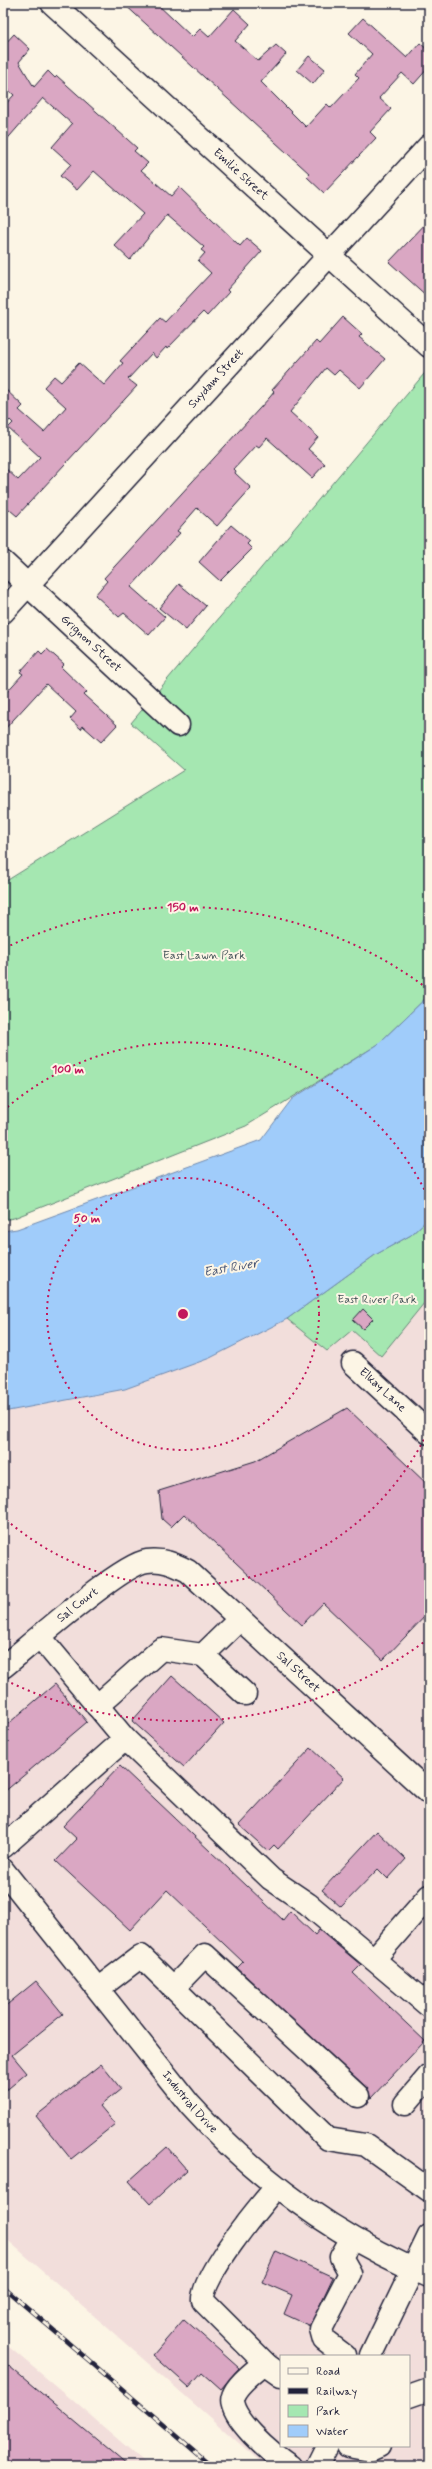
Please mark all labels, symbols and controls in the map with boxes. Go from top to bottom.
street label: Emilie Street [209,145,272,204]
street label: Suydam Street [185,345,248,412]
street label: Grignon Street [57,611,125,676]
text: 150 m [167,900,199,916]
park label: East Lawn Park [163,948,245,964]
text: 100 m [52,1062,85,1078]
text: 50 m [74,1211,101,1227]
water label: East River [202,1255,262,1281]
park label: East River Park [337,1292,417,1308]
centre of rings [176,1307,190,1321]
street label: Elkay Lane [355,1364,409,1416]
street label: Sal Court [54,1584,102,1626]
street label: Sal Street [273,1648,323,1697]
street label: Industrial Drive [158,2068,221,2137]
legend [280,2355,410,2447]
text: Road [316,2364,340,2380]
text: Railway [316,2384,358,2400]
text: Park [316,2404,340,2420]
text: Water [316,2424,348,2440]

